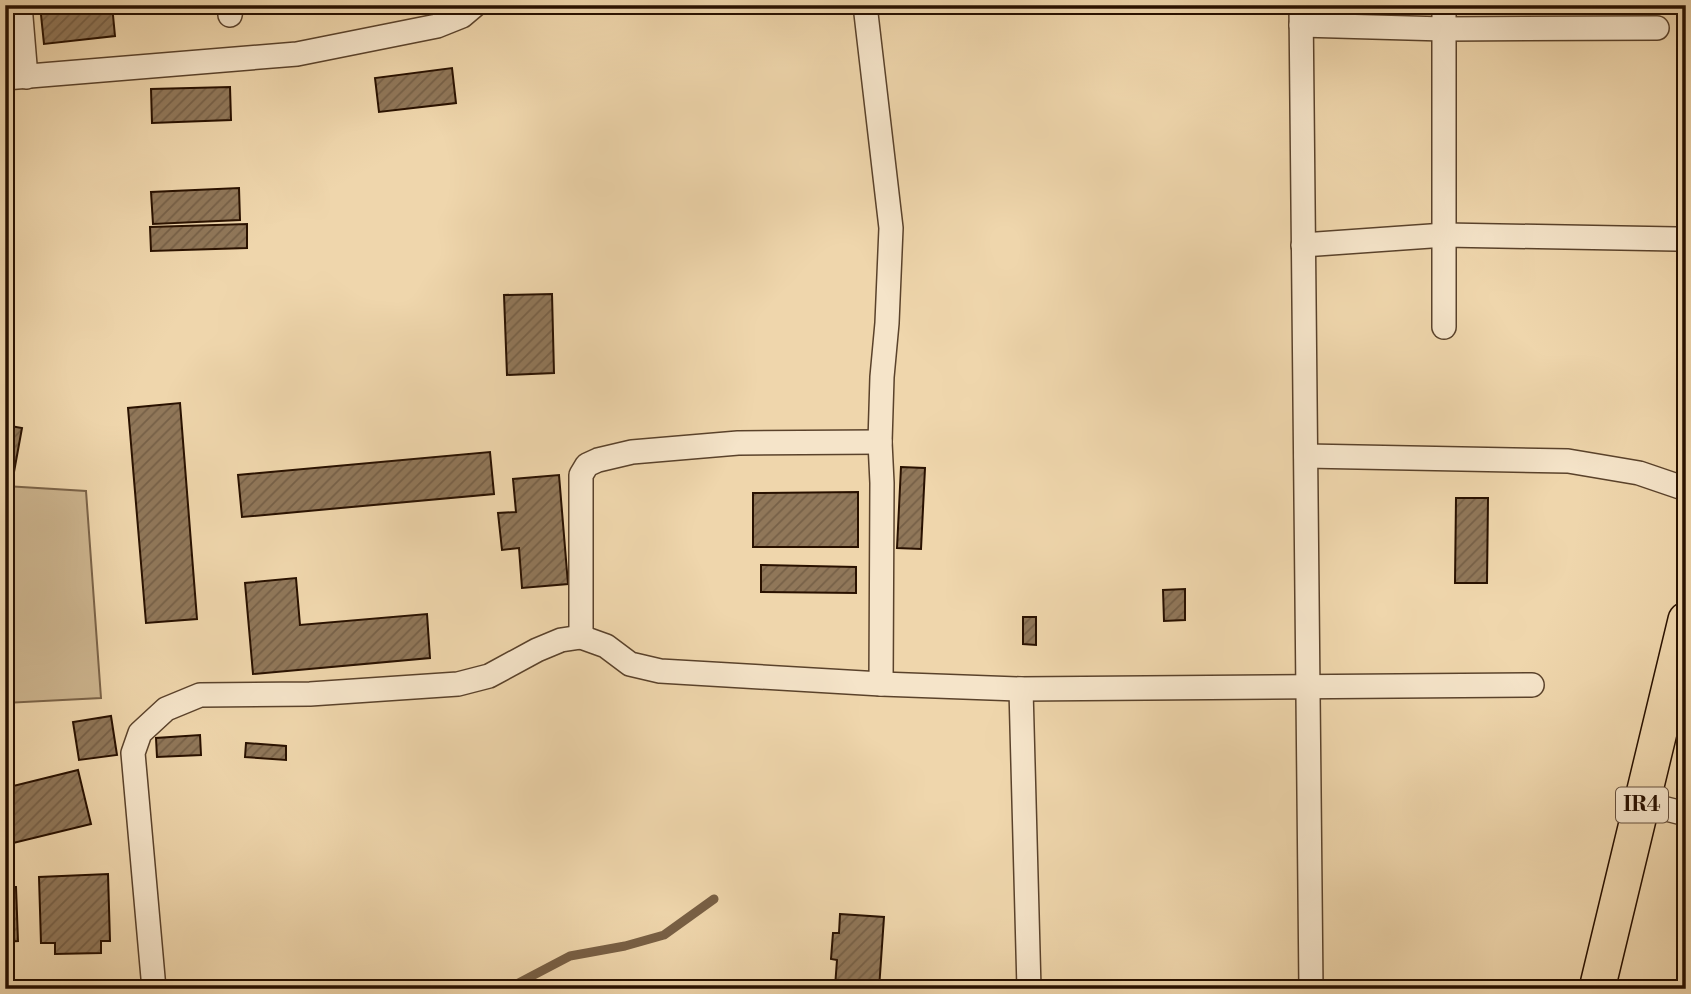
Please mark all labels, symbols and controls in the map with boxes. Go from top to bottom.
road number: IR4 [1616,788,1668,822]

